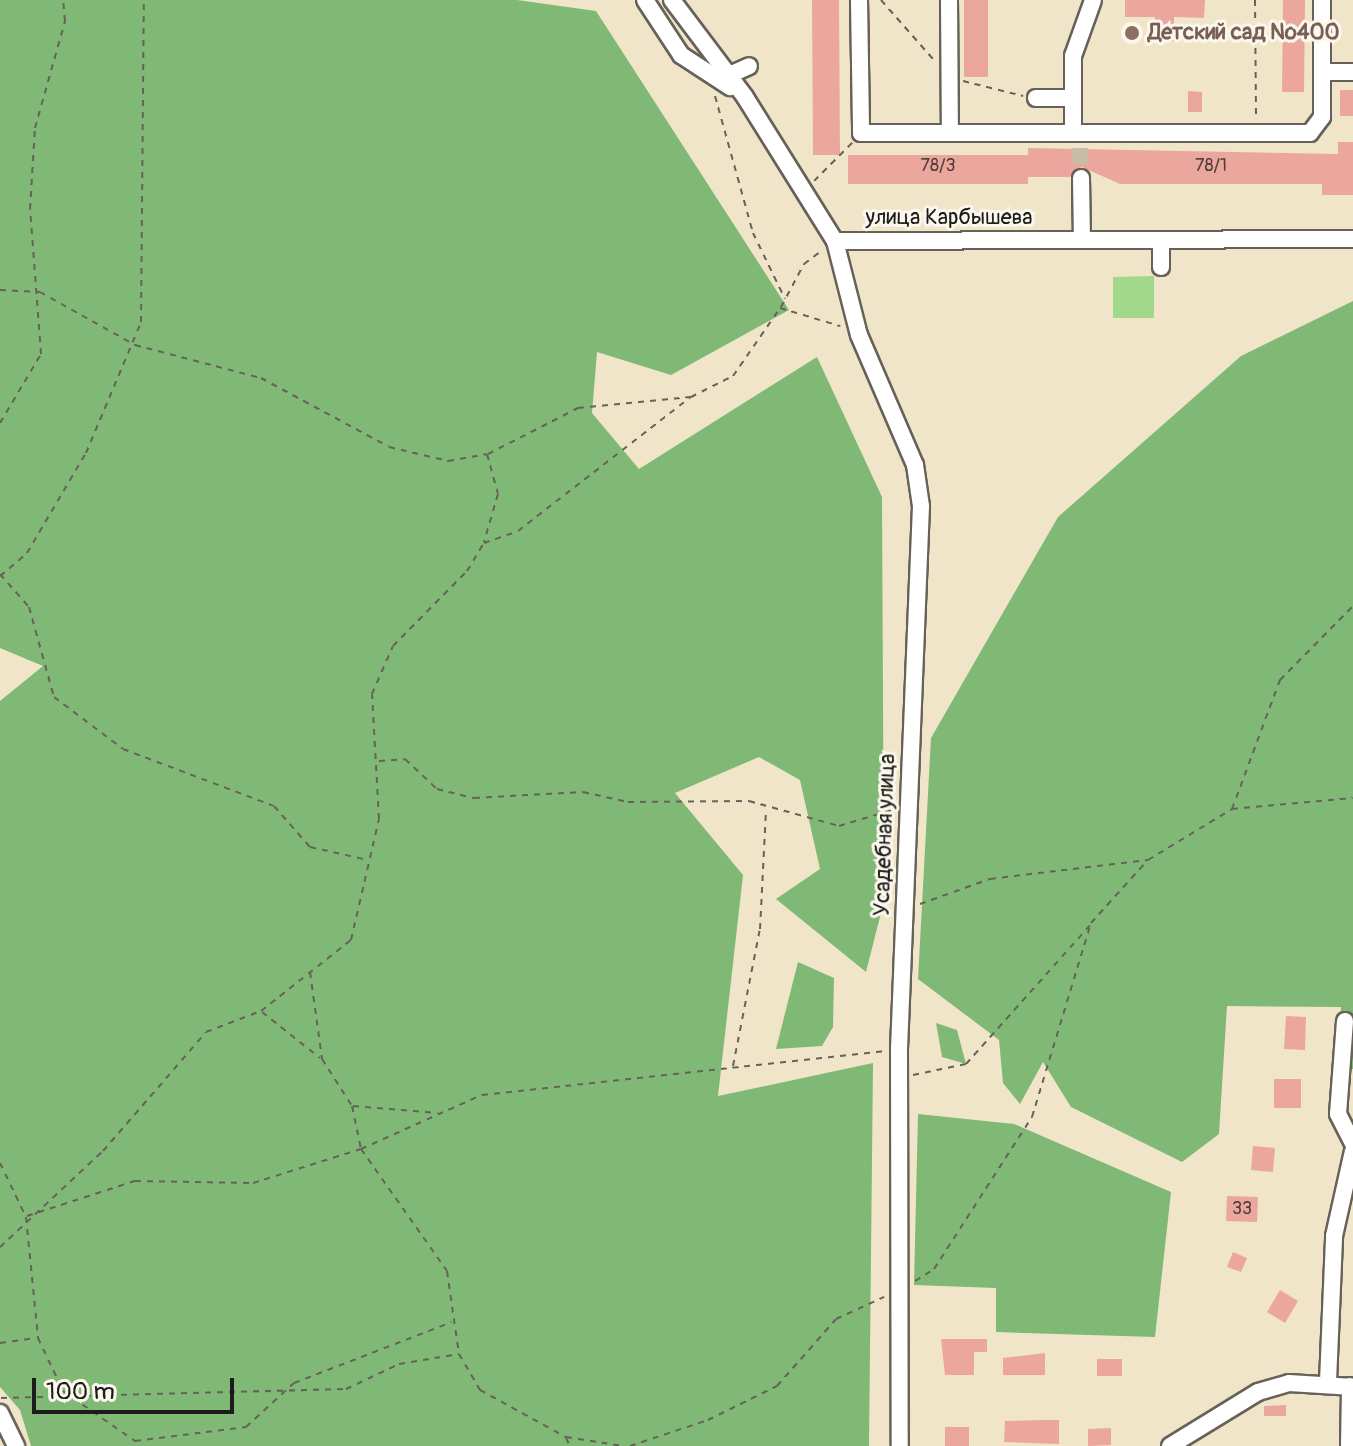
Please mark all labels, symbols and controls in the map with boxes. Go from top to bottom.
place label: Детский сад №400 [1148,20,1340,46]
marker: Детский сад №400 [1123,24,1141,42]
house number: 78/3 [920,155,956,177]
house number: 78/1 [1195,155,1227,177]
street label: улица Карбышева [865,205,1033,231]
street label: Усадебная улица [869,753,901,917]
house number: 33 [1232,1198,1252,1220]
scale bar [36,1362,238,1412]
text: 100 m [46,1377,115,1406]

